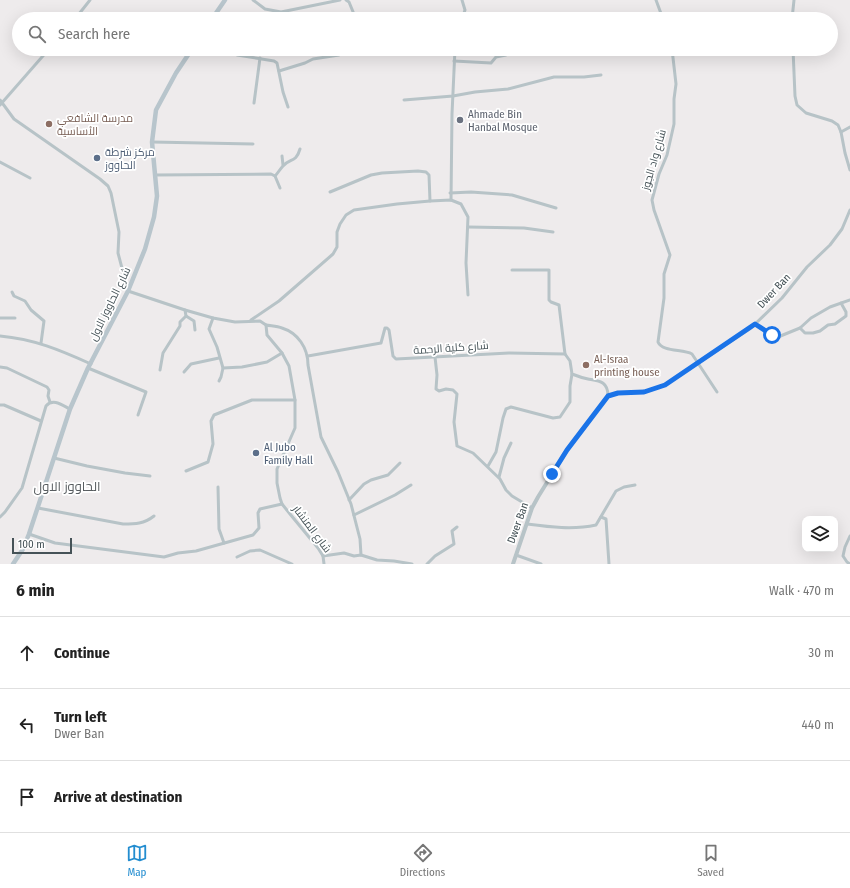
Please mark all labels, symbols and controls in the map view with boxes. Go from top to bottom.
search box [12,12,838,56]
icon: search [26,23,48,45]
text: Search here [58,25,130,43]
place label: Ahmade Bin Hanbal Mosque [468,108,538,134]
place label: مدرسة الشافعي الأساسية [57,112,133,138]
marker: Ahmade Bin Hanbal Mosque [455,115,465,125]
marker: مدرسة الشافعي الأساسية [44,119,54,129]
street label: شارع واد الجوز [639,128,670,193]
place label: مركز شرطة الحاووز [104,146,155,172]
marker: مركز شرطة الحاووز [92,153,102,163]
street label: شارع الحاووز الاول [86,265,134,344]
street label: Dwer Ban [755,271,793,311]
route start [763,326,781,344]
street label: شارع كلية الرحمة [413,339,489,358]
place label: Al-Israa printing house [594,353,660,379]
marker: Al-Israa printing house [581,360,591,370]
place label: Al Jubo Family Hall [264,441,313,467]
marker: Al Jubo Family Hall [251,448,261,458]
route end [543,465,561,483]
district label: الحاووز الاول [33,479,101,495]
street label: Dwer Ban [505,501,531,545]
street label: شارع المنشار [289,502,334,556]
map controls [802,516,838,552]
button: layers [802,516,838,552]
scale bar [12,536,72,555]
text: 100 m [18,538,45,551]
text: 6 min [16,580,55,601]
text: Walk · 470 m [769,583,834,598]
icon: ahead [16,642,38,664]
text: Continue [54,644,110,662]
text: 30 m [808,645,834,660]
text: Turn left [54,708,107,726]
icon: left [16,714,38,736]
text: 440 m [802,717,834,732]
text: Dwer Ban [54,726,104,741]
icon: arrive [16,786,38,808]
text: Arrive at destination [54,788,182,806]
tab: Map [126,842,148,879]
tab: Directions [400,842,445,879]
tab: Saved [697,842,724,879]

